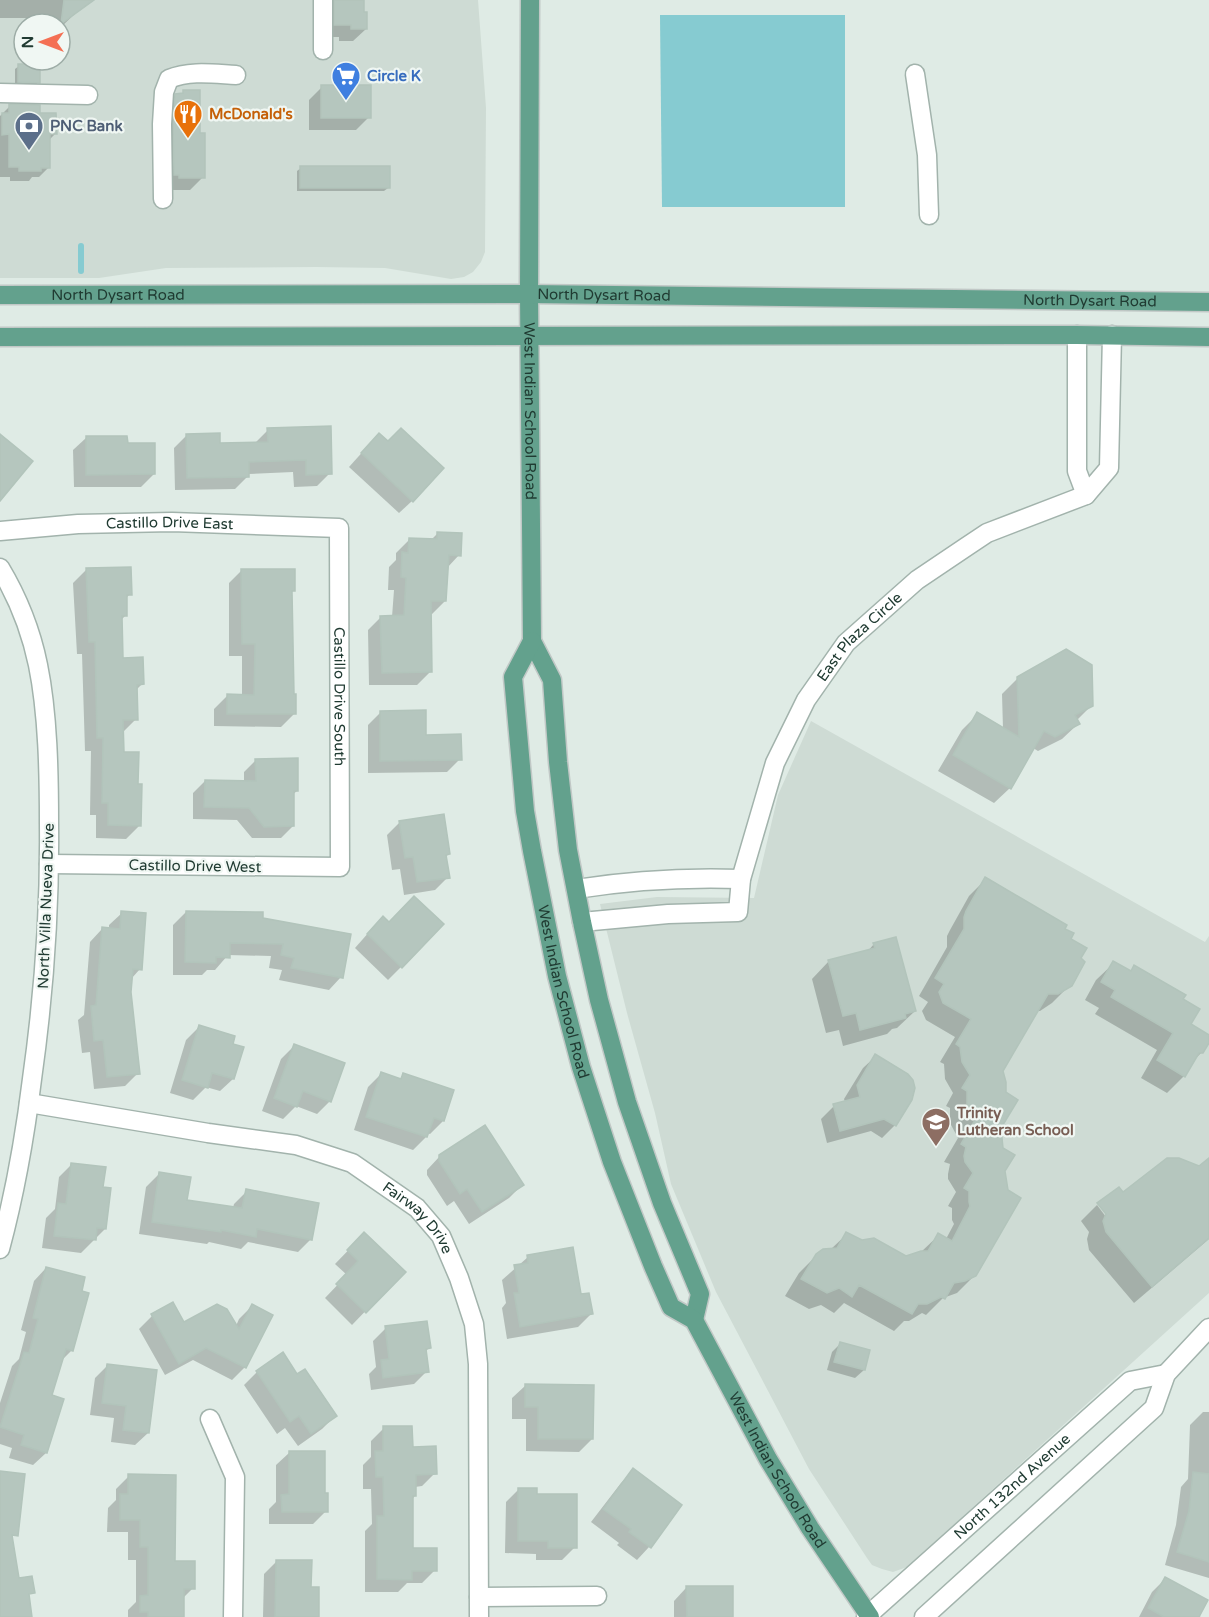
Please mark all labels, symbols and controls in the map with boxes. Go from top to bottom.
north arrow [12,12,72,72]
text: N [18,36,38,48]
supermarket icon: Circle K [330,60,362,102]
place label: Circle K [367,67,421,85]
restaurant icon: McDonald's [172,98,204,140]
place label: McDonald's [209,105,293,123]
bank icon: PNC Bank [13,110,45,152]
place label: PNC Bank [50,117,123,135]
street label: North Dysart Road [537,285,671,305]
street label: North Dysart Road [51,286,185,304]
street label: North Dysart Road [1023,291,1157,310]
street label: West Indian School Road [520,322,540,500]
street label: Castillo Drive East [106,513,234,533]
street label: East Plaza Circle [813,588,906,685]
street label: Castillo Drive South [330,627,349,766]
street label: North Villa Nueva Drive [34,823,58,989]
street label: Castillo Drive West [129,856,262,876]
street label: West Indian School Road [534,903,593,1081]
place label: Trinity Lutheran School [956,1104,1074,1139]
school or university icon: Trinity Lutheran School [920,1106,952,1148]
street label: Fairway Drive [379,1178,457,1256]
street label: West Indian School Road [725,1389,830,1552]
street label: North 132nd Avenue [950,1430,1074,1543]

